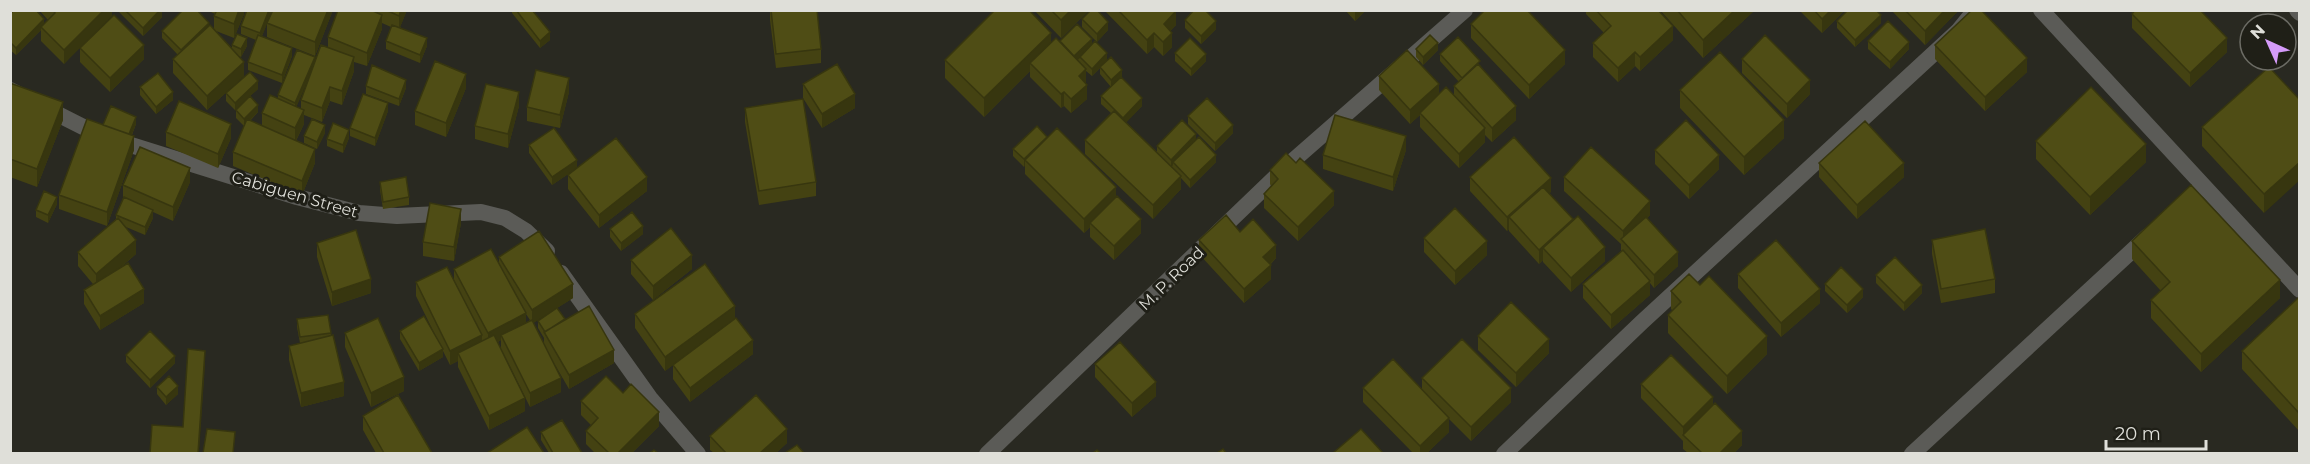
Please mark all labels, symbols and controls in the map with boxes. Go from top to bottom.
north arrow [2238,12,2298,72]
text: N [2246,20,2269,43]
street label: Cabiguen Street [229,167,361,222]
street label: M. P. Road [1135,243,1208,314]
scale bar [2106,413,2206,451]
text: 20 m [2115,423,2161,445]

